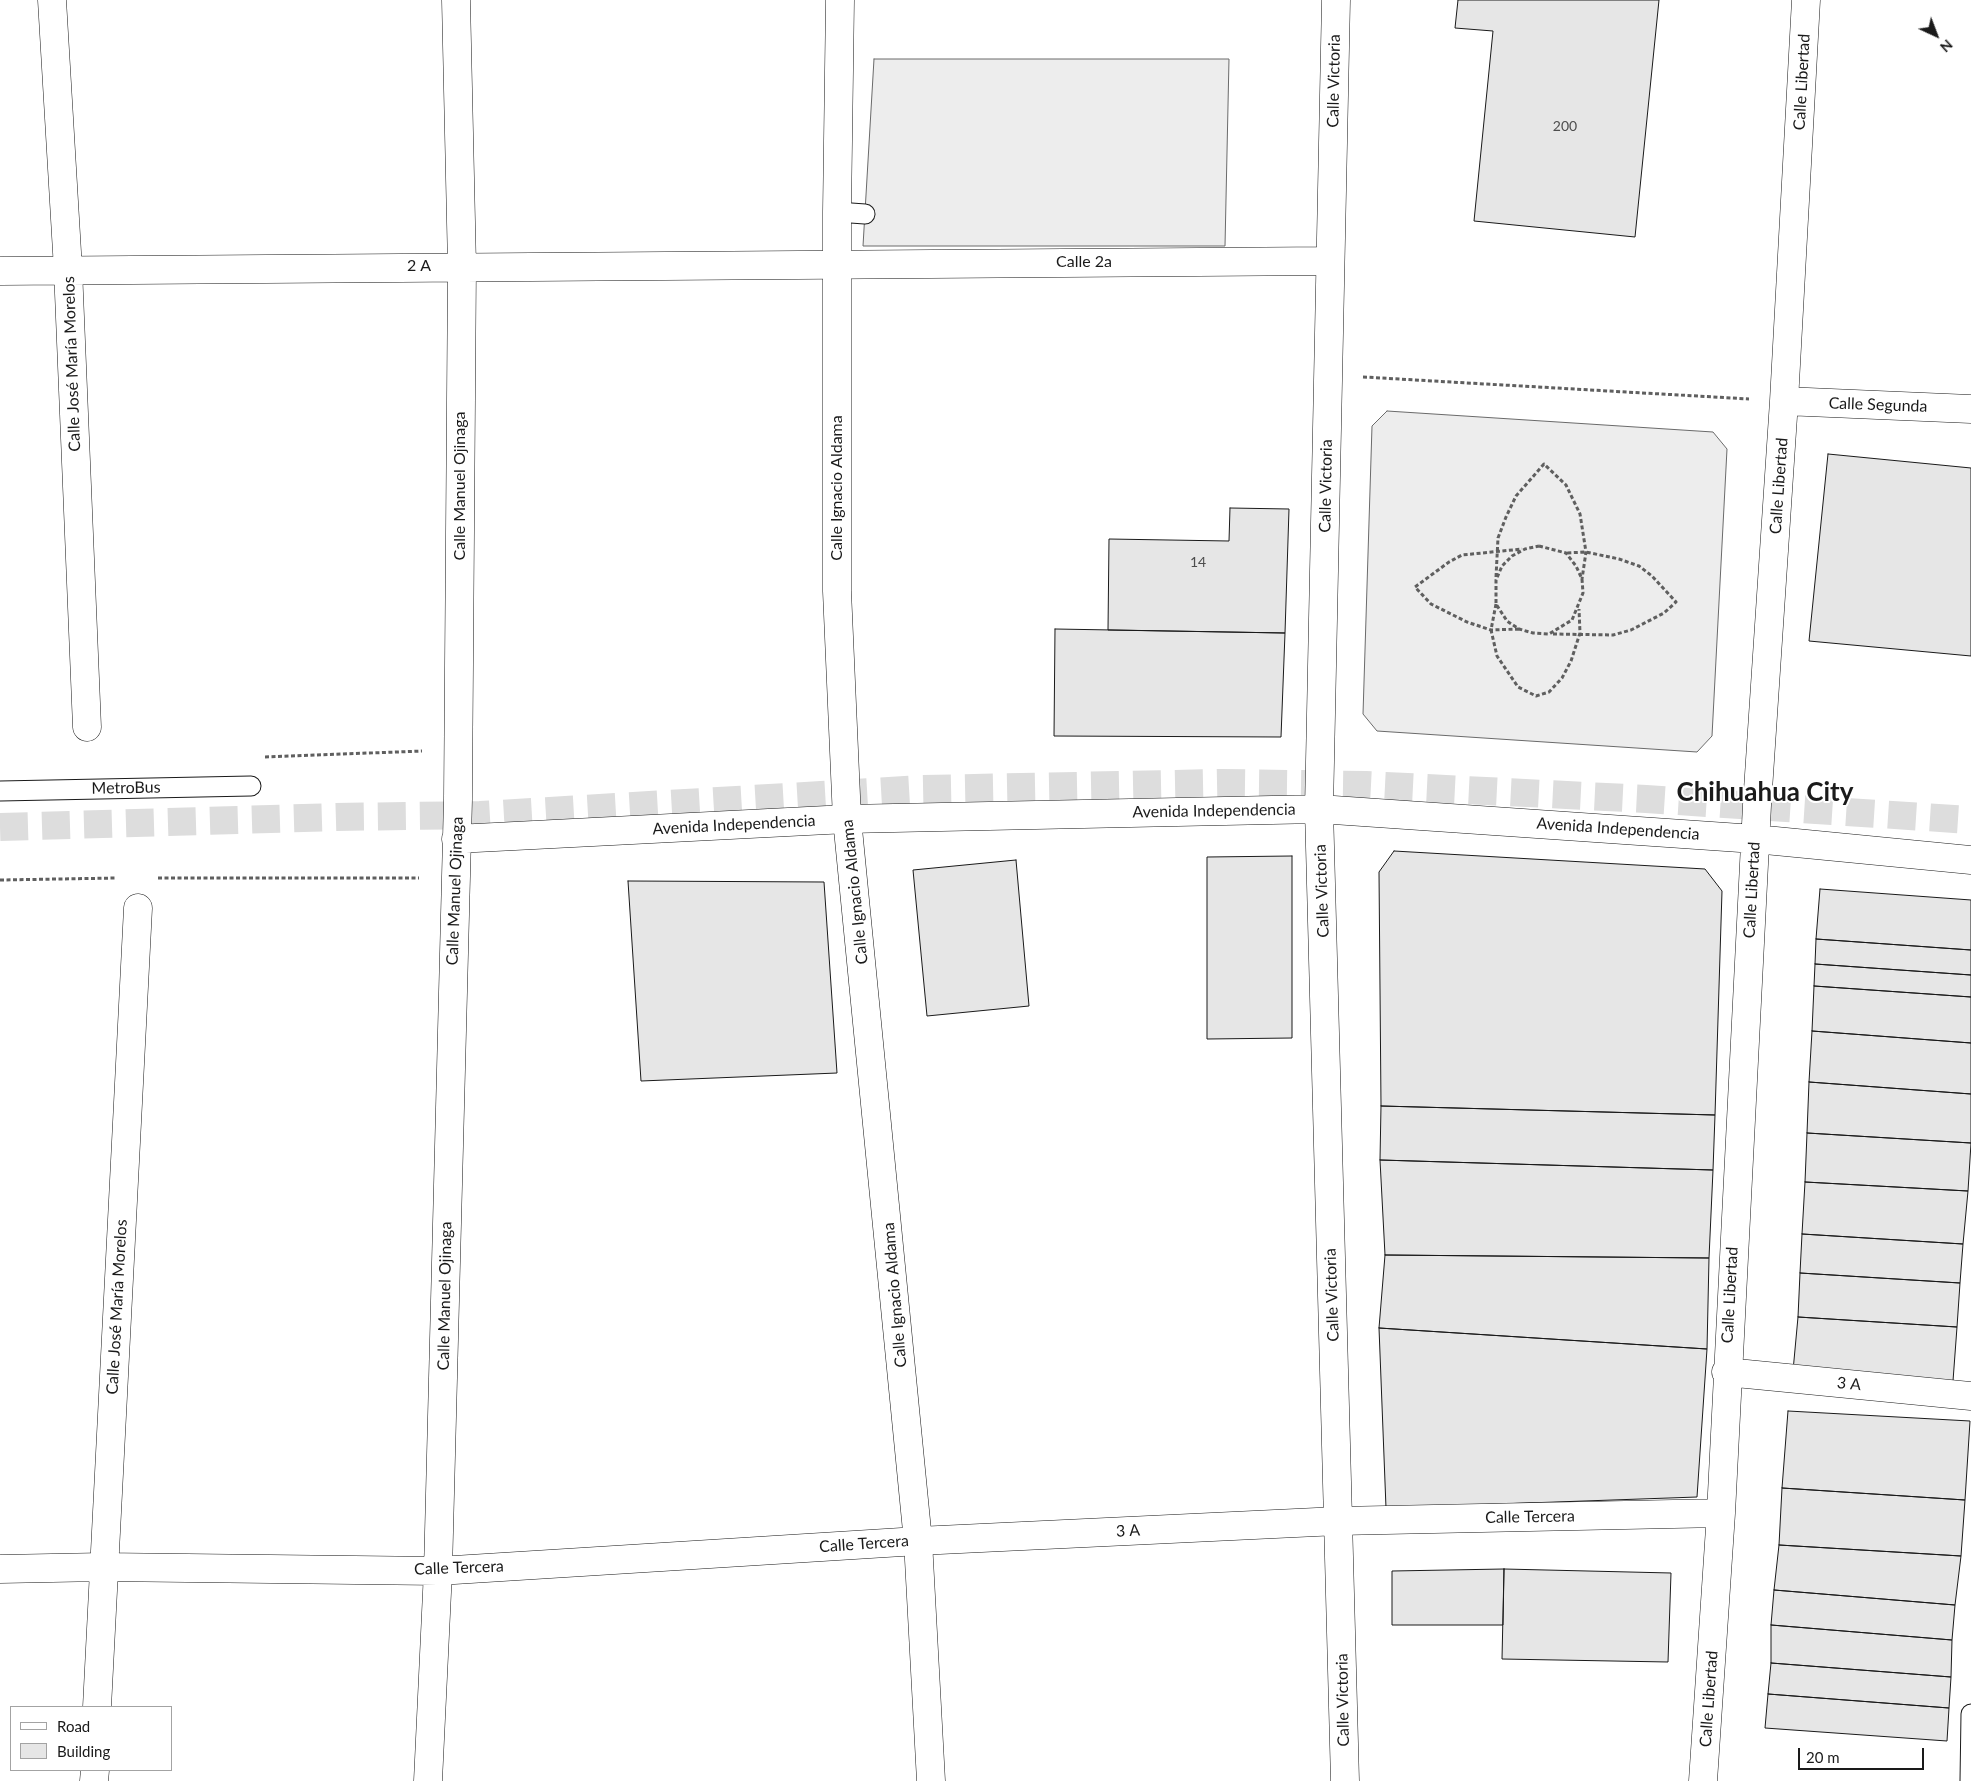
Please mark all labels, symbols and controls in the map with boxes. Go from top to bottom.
north arrow [1911,10,1961,60]
street label: Calle Libertad [1790,33,1814,131]
street label: Calle Victoria [1324,34,1344,128]
text: N [1937,36,1956,56]
house number: 200 [1553,118,1577,134]
street label: Calle 2a [1056,252,1112,272]
street label: 2 A [407,256,431,276]
street label: Calle José María Morelos [59,276,85,452]
street label: Calle Segunda [1828,394,1928,416]
street label: Calle Manuel Ojinaga [450,412,470,560]
street label: Calle Ignacio Aldama [827,415,847,561]
street label: Calle Libertad [1766,437,1792,535]
street label: Calle Victoria [1316,439,1336,533]
house number: 14 [1190,554,1206,570]
district label: Chihuahua City [1676,777,1854,809]
street label: MetroBus [91,778,161,798]
street label: Avenida Independencia [1132,800,1296,822]
street label: Avenida Independencia [652,811,816,839]
street label: Avenida Independencia [1536,814,1700,844]
street label: Calle Manuel Ojinaga [443,816,467,966]
street label: Calle Ignacio Aldama [838,819,872,965]
street label: Calle Libertad [1740,841,1764,939]
street label: Calle Victoria [1311,844,1333,938]
street label: Calle José María Morelos [103,1219,131,1395]
street label: Calle Manuel Ojinaga [434,1221,456,1371]
street label: Calle Ignacio Aldama [879,1222,911,1368]
street label: Calle Libertad [1718,1246,1742,1344]
street label: Calle Victoria [1321,1248,1343,1342]
street label: 3 A [1836,1373,1862,1395]
street label: Calle Tercera [1485,1507,1575,1527]
street label: 3 A [1115,1521,1141,1541]
street label: Calle Tercera [819,1531,909,1557]
street label: Calle Tercera [414,1557,504,1579]
street label: Calle Libertad [1696,1650,1722,1748]
street label: Calle Victoria [1333,1653,1353,1747]
legend [10,1706,172,1771]
text: Road [57,1717,90,1735]
scale bar [1801,1738,1927,1770]
text: Building [57,1742,110,1760]
text: 20 m [1806,1748,1840,1766]

